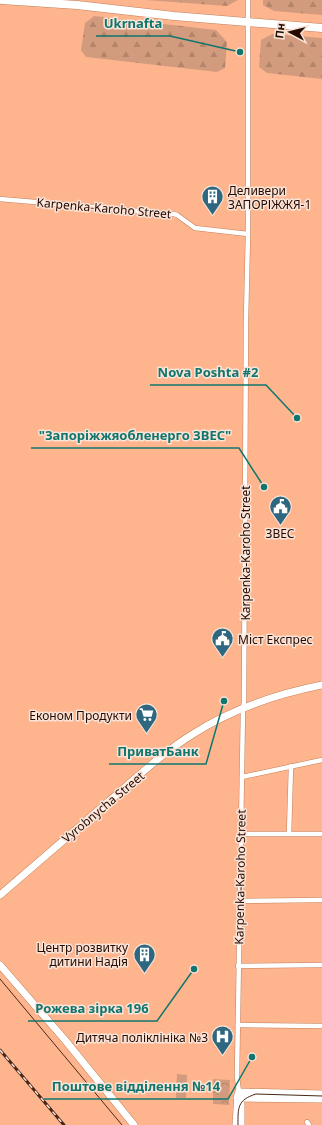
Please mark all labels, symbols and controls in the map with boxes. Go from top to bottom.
callout: Ukrnafta [96,11,170,36]
north arrow [270,12,310,52]
text: Ukrnafta [104,14,162,32]
text: Пн [271,22,288,39]
place label: Деливери ЗАПОРІЖЖЯ-1 [228,182,311,213]
building icon: Деливери ЗАПОРІЖЖЯ-1 [199,184,225,217]
street label: Karpenka-Karoho Street [36,194,173,222]
callout: Nova Poshta #2 [150,360,266,385]
text: Nova Poshta #2 [158,363,258,381]
callout: "Запоріжжяобленерго ЗВЕС" [31,423,239,448]
text: "Запоріжжяобленерго ЗВЕС" [39,426,231,444]
street label: Karpenka-Karoho Street [237,485,254,621]
public building icon: ЗВЕС [267,493,293,526]
place label: ЗВЕС [265,525,295,542]
public building icon: Мiст Експрес [210,626,236,659]
place label: Мiст Експрес [238,631,312,648]
supermarket icon: Економ Продукти [134,702,160,735]
place label: Економ Продукти [29,707,132,724]
callout: ПриватБанк [109,739,206,764]
text: ПриватБанк [117,742,199,760]
street label: Vyrobnycha Street [58,767,148,847]
street label: Karpenka-Karoho Street [230,809,250,945]
place label: Центр розвитку дитини Надія [37,939,129,970]
building icon: Центр розвитку дитини Надія [131,941,157,974]
callout: Рожева зірка 196 [28,996,157,1021]
text: Рожева зірка 196 [35,999,149,1017]
hospital icon: Дитяча поліклініка №3 [210,1024,236,1057]
place label: Дитяча поліклініка №3 [76,1029,208,1046]
callout: Поштове відділення №14 [44,1074,228,1099]
text: Поштове відділення №14 [52,1077,221,1095]

